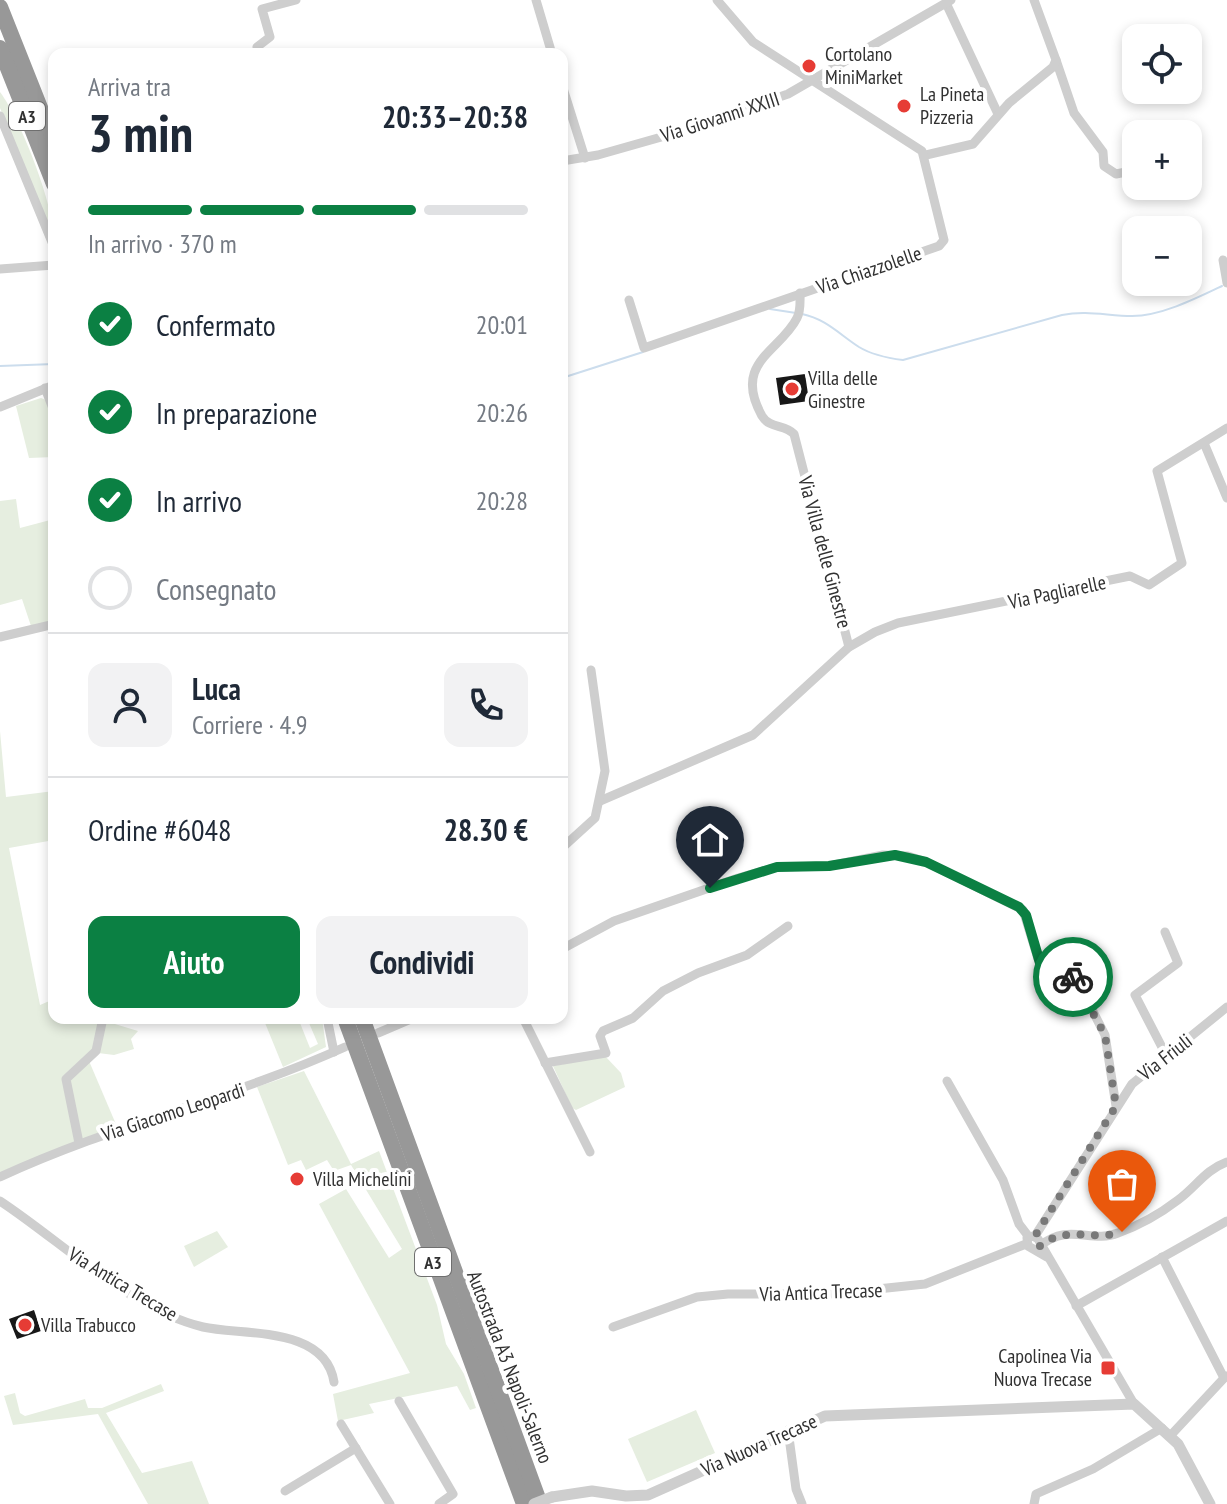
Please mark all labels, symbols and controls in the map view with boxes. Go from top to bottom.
map controls [1122,24,1202,296]
button: locate [1122,24,1202,104]
place label: Cortolano MiniMarket [825,41,903,90]
marker: Cortolano MiniMarket [800,57,818,75]
text: Arriva tra [88,70,171,103]
place label: La Pineta Pizzeria [920,81,984,130]
street label: Via Giovanni XXIII [656,86,783,149]
text: 20:33–20:38 [382,97,528,136]
marker: La Pineta Pizzeria [895,97,913,115]
text: 3 min [88,99,193,166]
road number: A3 [9,102,45,130]
button: + [1122,120,1202,200]
button: − [1122,216,1202,296]
text: In arrivo · 370 m [88,227,237,260]
street label: Via Chiazzolelle [812,240,925,300]
icon: check [88,302,132,346]
text: Confermato [156,305,276,344]
text: 20:01 [476,308,528,341]
place label: Villa delle Ginestre [807,365,878,414]
marker: Villa delle Ginestre [783,380,801,398]
icon: check [88,390,132,434]
text: In preparazione [156,393,317,432]
text: 20:26 [476,396,528,429]
street label: Via Villa delle Ginestre [792,472,858,631]
icon: check [88,478,132,522]
text: In arrivo [156,481,242,520]
text: 20:28 [476,484,528,517]
text: Consegnato [156,569,276,608]
street label: Via Pagliarelle [1005,569,1108,615]
button: person [88,663,172,747]
button: phone [444,663,528,747]
text: Luca [192,669,241,708]
text: Corriere · 4.9 [192,708,308,741]
pin [676,806,744,888]
text: Ordine #6048 [88,810,232,849]
text: 28.30 € [444,810,528,849]
icon: home [688,818,732,862]
button: Aiuto [88,916,300,1008]
button: Condividi [316,916,528,1008]
courier [1033,937,1113,1017]
icon: bike [1051,955,1095,999]
street label: Via Friuli [1132,1028,1197,1087]
street label: Via Giacomo Leopardi [97,1077,248,1148]
pin [1088,1150,1156,1232]
icon: bag [1100,1162,1144,1206]
place label: Villa Michelini [312,1166,412,1192]
marker: Villa Michelini [288,1170,306,1188]
street label: Via Antica Trecase [63,1241,182,1327]
road number: A3 [415,1248,451,1276]
street label: Autostrada A3 Napoli-Salerno [461,1267,559,1467]
street label: Via Antica Trecase [758,1277,883,1307]
place label: Villa Trabucco [40,1312,136,1338]
marker: Villa Trabucco [16,1316,34,1334]
place label: Capolinea Via Nuova Trecase [994,1343,1092,1392]
marker: Capolinea Via Nuova Trecase [1099,1359,1117,1377]
street label: Via Nuova Trecase [696,1408,821,1483]

